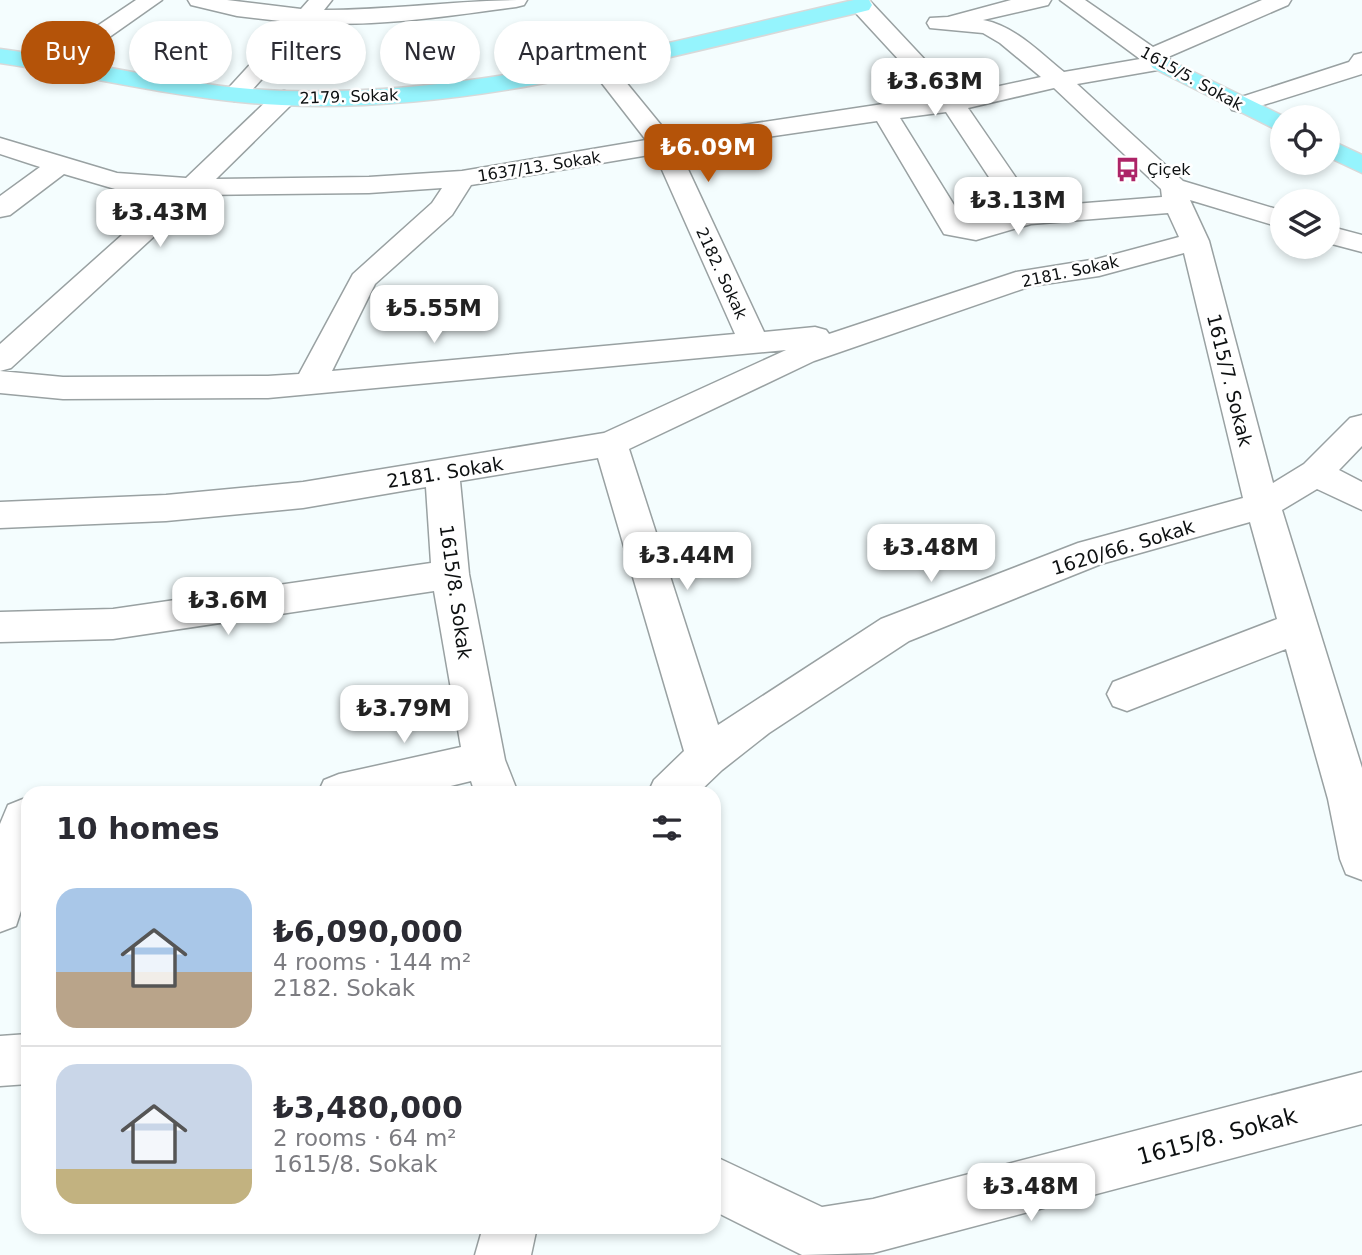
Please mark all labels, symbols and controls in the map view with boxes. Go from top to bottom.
chip: Buy [21,21,115,84]
chip: Rent [129,21,232,84]
chip: Filters [246,21,366,84]
chip: New [380,21,480,84]
chip: Apartment [494,21,671,84]
street label: 1615/5. Sokak [1137,42,1247,115]
pin: ₺3.63M [878,58,992,118]
text: ₺3.63M [887,68,983,94]
street label: 2179. Sokak [299,85,399,108]
map controls [1270,105,1340,259]
button: locate [1270,105,1340,175]
pin: ₺6.09M [651,124,765,184]
text: ₺6.09M [660,134,756,160]
street label: 1637/13. Sokak [476,147,603,186]
bus stop icon: Çiçek [1113,155,1141,183]
place label: Çiçek [1147,160,1191,179]
pin: ₺3.13M [961,177,1075,237]
text: ₺3.13M [970,187,1066,213]
button: layers [1270,189,1340,259]
pin: ₺3.43M [103,190,217,249]
text: ₺3.43M [112,199,208,225]
street label: 2182. Sokak [692,224,751,323]
street label: 2181. Sokak [1020,252,1121,291]
pin: ₺5.55M [377,286,491,345]
text: ₺5.55M [386,295,482,321]
street label: 1615/7. Sokak [1203,311,1257,449]
street label: 2181. Sokak [385,452,505,492]
street label: 1620/66. Sokak [1049,515,1197,579]
street label: 1615/8. Sokak [436,523,476,661]
pin: ₺3.48M [874,524,988,584]
pin: ₺3.44M [630,532,744,592]
text: ₺3.48M [883,534,979,560]
text: ₺3.44M [639,542,735,568]
pin: ₺3.6M [179,578,277,637]
text: ₺3.6M [188,587,268,613]
pin: ₺3.79M [347,686,461,745]
text: ₺3.79M [356,695,452,721]
icon: filters [648,809,686,847]
text: 10 homes [56,811,220,846]
text: ₺6,090,000 [273,914,463,949]
icon: home [112,916,196,1000]
text: 4 rooms · 144 m² [273,949,471,975]
text: 2182. Sokak [273,975,415,1001]
text: ₺3,480,000 [273,1090,463,1125]
icon: home [112,1092,196,1176]
street label: 1615/8. Sokak [1134,1102,1300,1170]
text: 2 rooms · 64 m² [273,1125,457,1151]
text: 1615/8. Sokak [273,1151,438,1177]
pin: ₺3.48M [974,1164,1088,1223]
text: ₺3.48M [983,1173,1079,1199]

